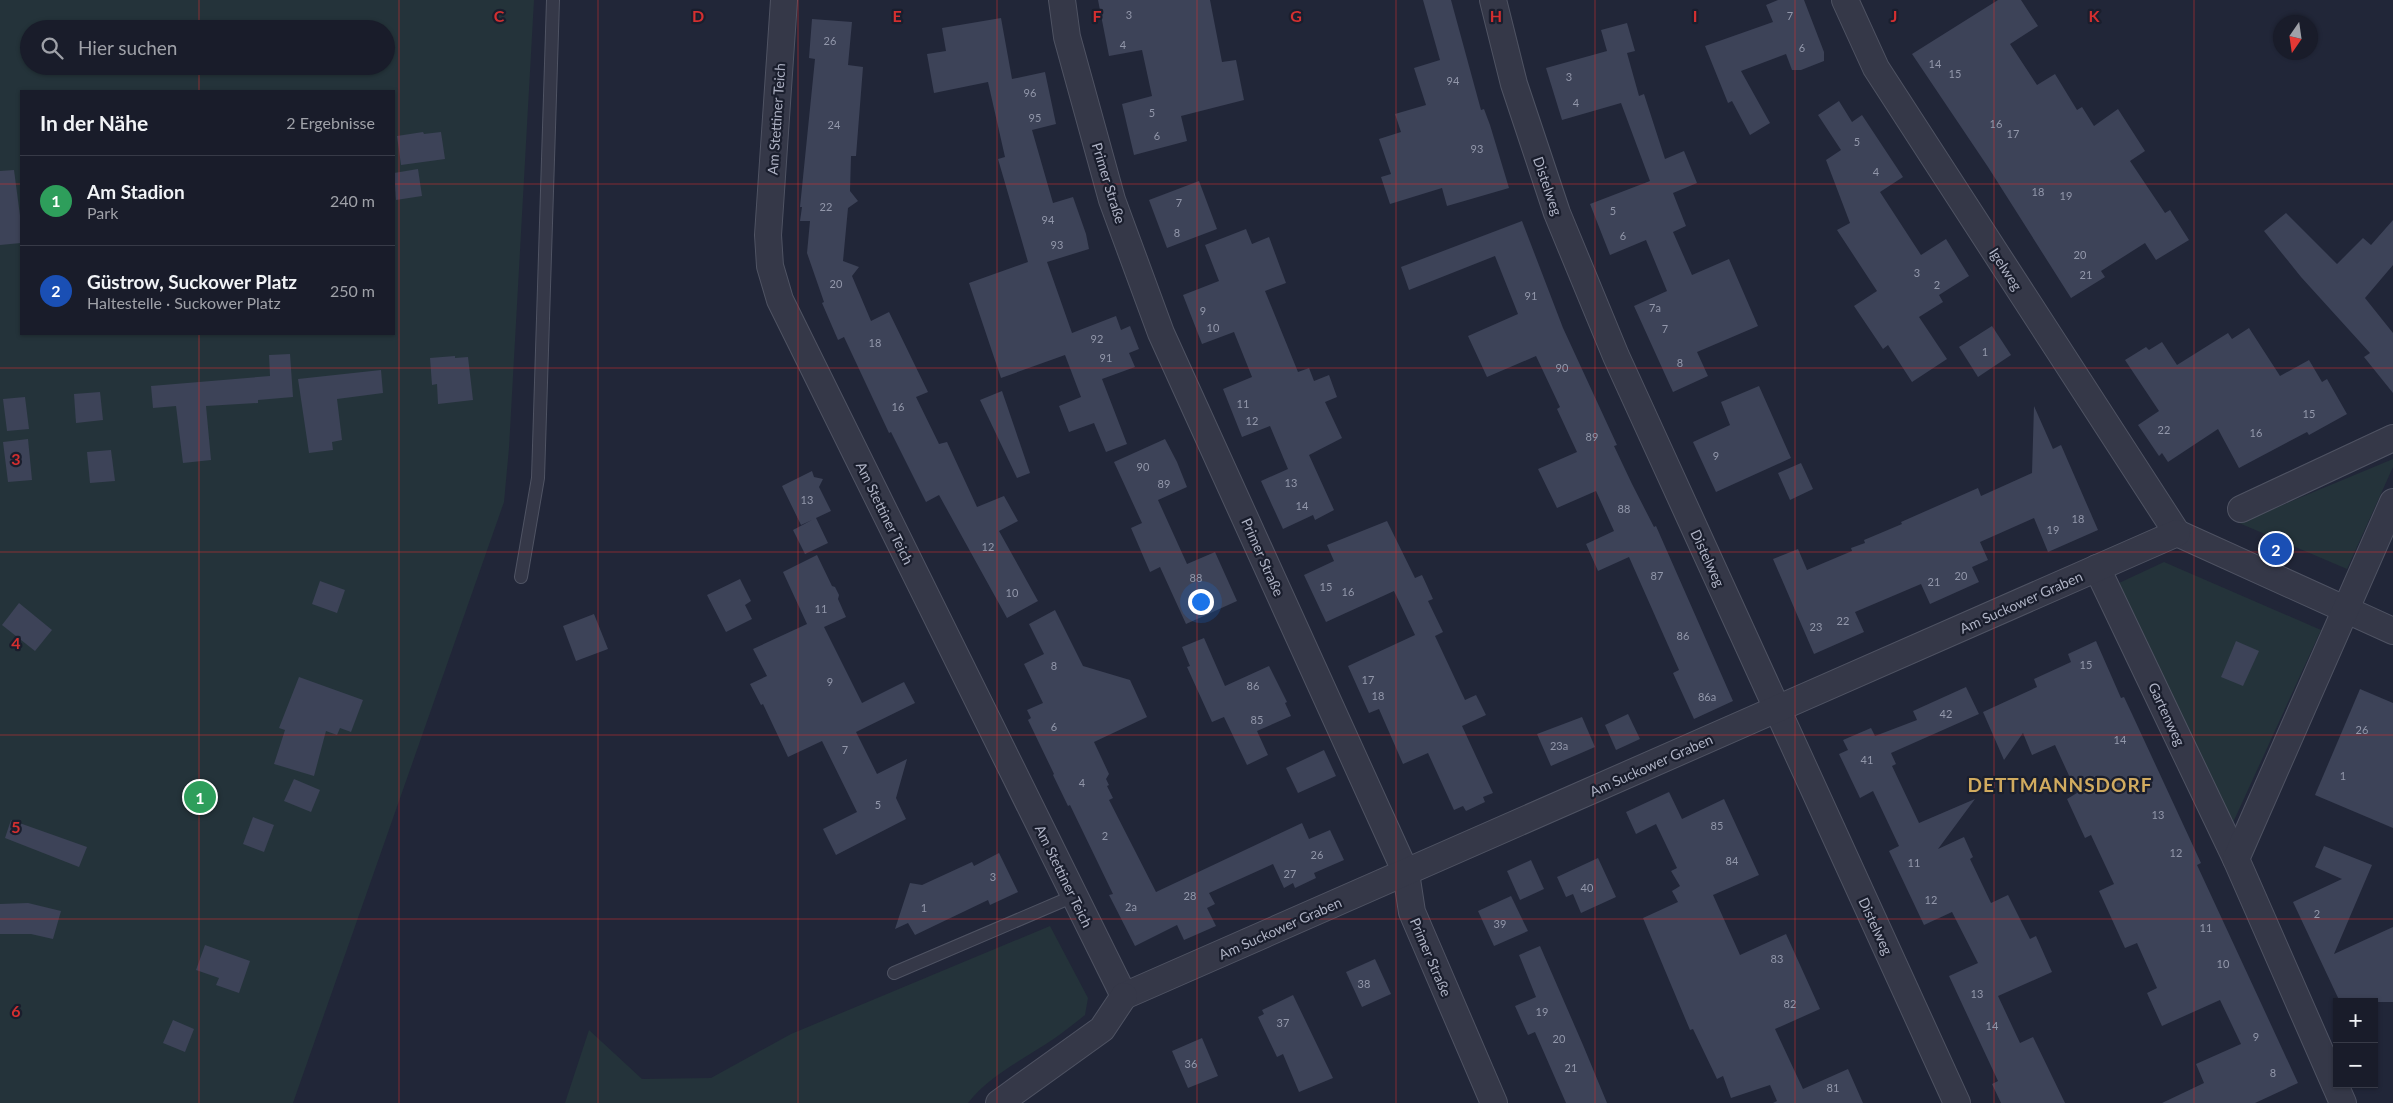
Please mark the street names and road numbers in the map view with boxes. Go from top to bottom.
street label: Am Stettiner Teich [764,62,788,176]
street label: Primer Straße [1089,140,1129,226]
street label: Distelweg [1530,154,1566,218]
street label: Igelweg [1986,245,2026,293]
street label: Am Stettiner Teich [853,459,917,567]
street label: Primer Straße [1238,515,1288,599]
street label: Distelweg [1687,527,1729,589]
street label: Am Suckower Graben [1957,567,2085,637]
street label: Gartenweg [2145,680,2189,748]
street label: Am Suckower Graben [1587,730,1715,800]
street label: Am Stettiner Teich [1032,822,1096,930]
street label: Am Suckower Graben [1216,893,1344,963]
street label: Distelweg [1855,895,1897,957]
street label: Primer Straße [1407,915,1455,999]

